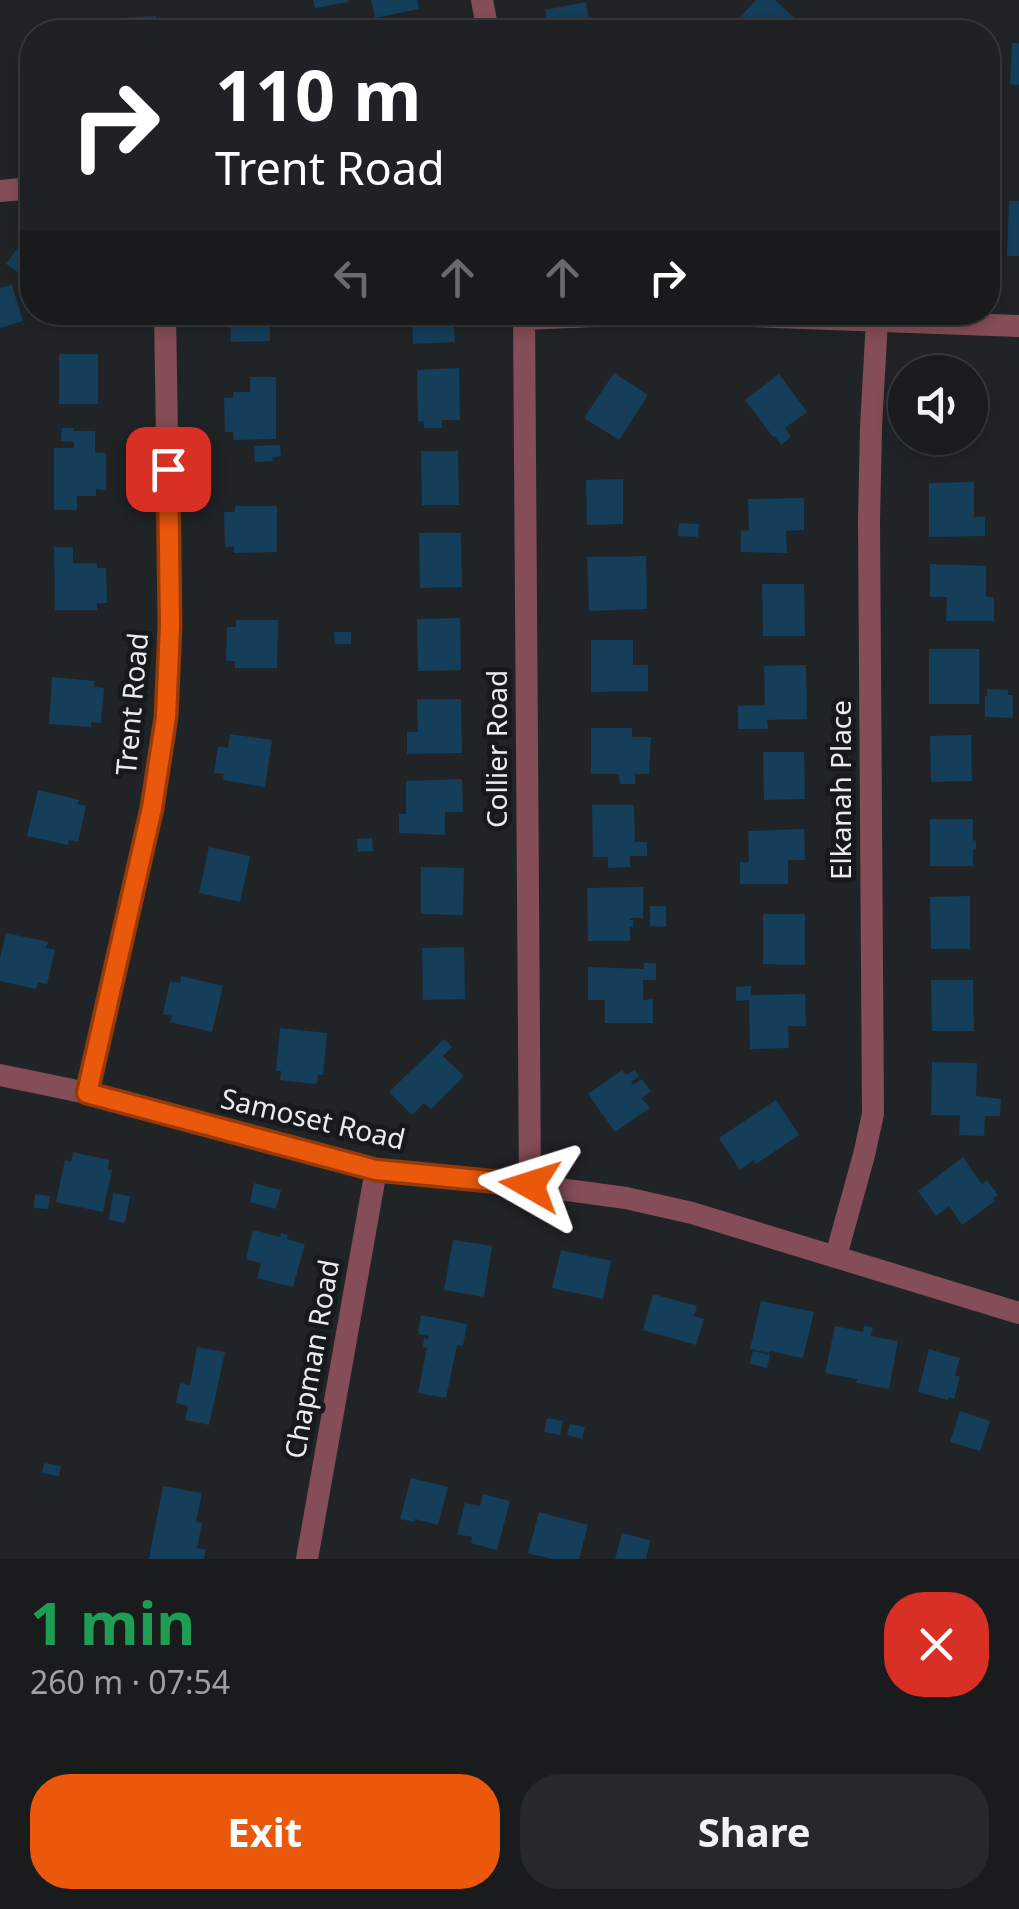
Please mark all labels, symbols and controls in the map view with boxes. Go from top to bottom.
text: 110 m [215,46,422,142]
icon: right [50,60,180,190]
text: Trent Road [215,137,445,198]
icon: left [325,250,380,305]
icon: ahead [430,250,485,305]
icon: ahead [535,250,590,305]
icon: right [640,250,695,305]
map controls [888,355,988,455]
button: sound [888,355,988,455]
pin [126,427,211,512]
icon: arrive [141,442,196,497]
street label: Trent Road [106,631,156,777]
street label: Collier Road [477,670,515,828]
street label: Elkanah Place [821,700,859,880]
street label: Samoset Road [217,1078,409,1158]
position arrow [478,1133,582,1237]
street label: Chapman Road [275,1256,347,1461]
text: 1 min [30,1581,195,1663]
button: close [884,1592,989,1697]
text: 260 m · 07:54 [30,1660,230,1703]
button: Exit [30,1774,500,1889]
button: Share [520,1774,989,1889]

